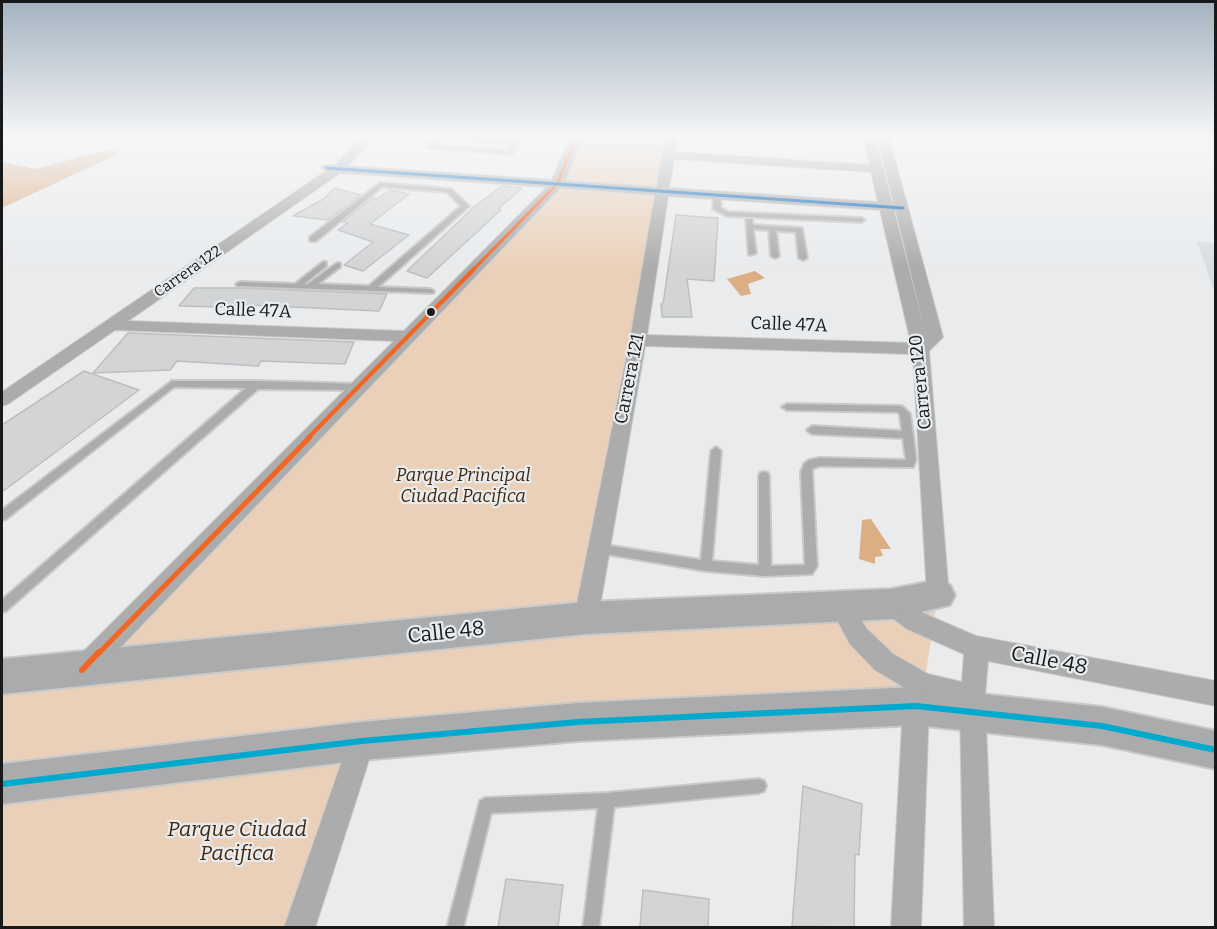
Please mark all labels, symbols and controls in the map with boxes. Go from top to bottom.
street label: Carrera 122 [151,242,225,302]
street label: Calle 47A [214,299,292,323]
unlabelled marker [425,306,437,318]
street label: Calle 47A [750,313,828,337]
street label: Carrera 121 [611,332,649,426]
street label: Carrera 120 [905,333,937,431]
park label: Parque Principal Ciudad Pacifica [396,465,530,508]
street label: Calle 48 [406,616,486,650]
street label: Calle 48 [1009,641,1089,681]
park label: Parque Ciudad Pacifica [167,817,307,867]

